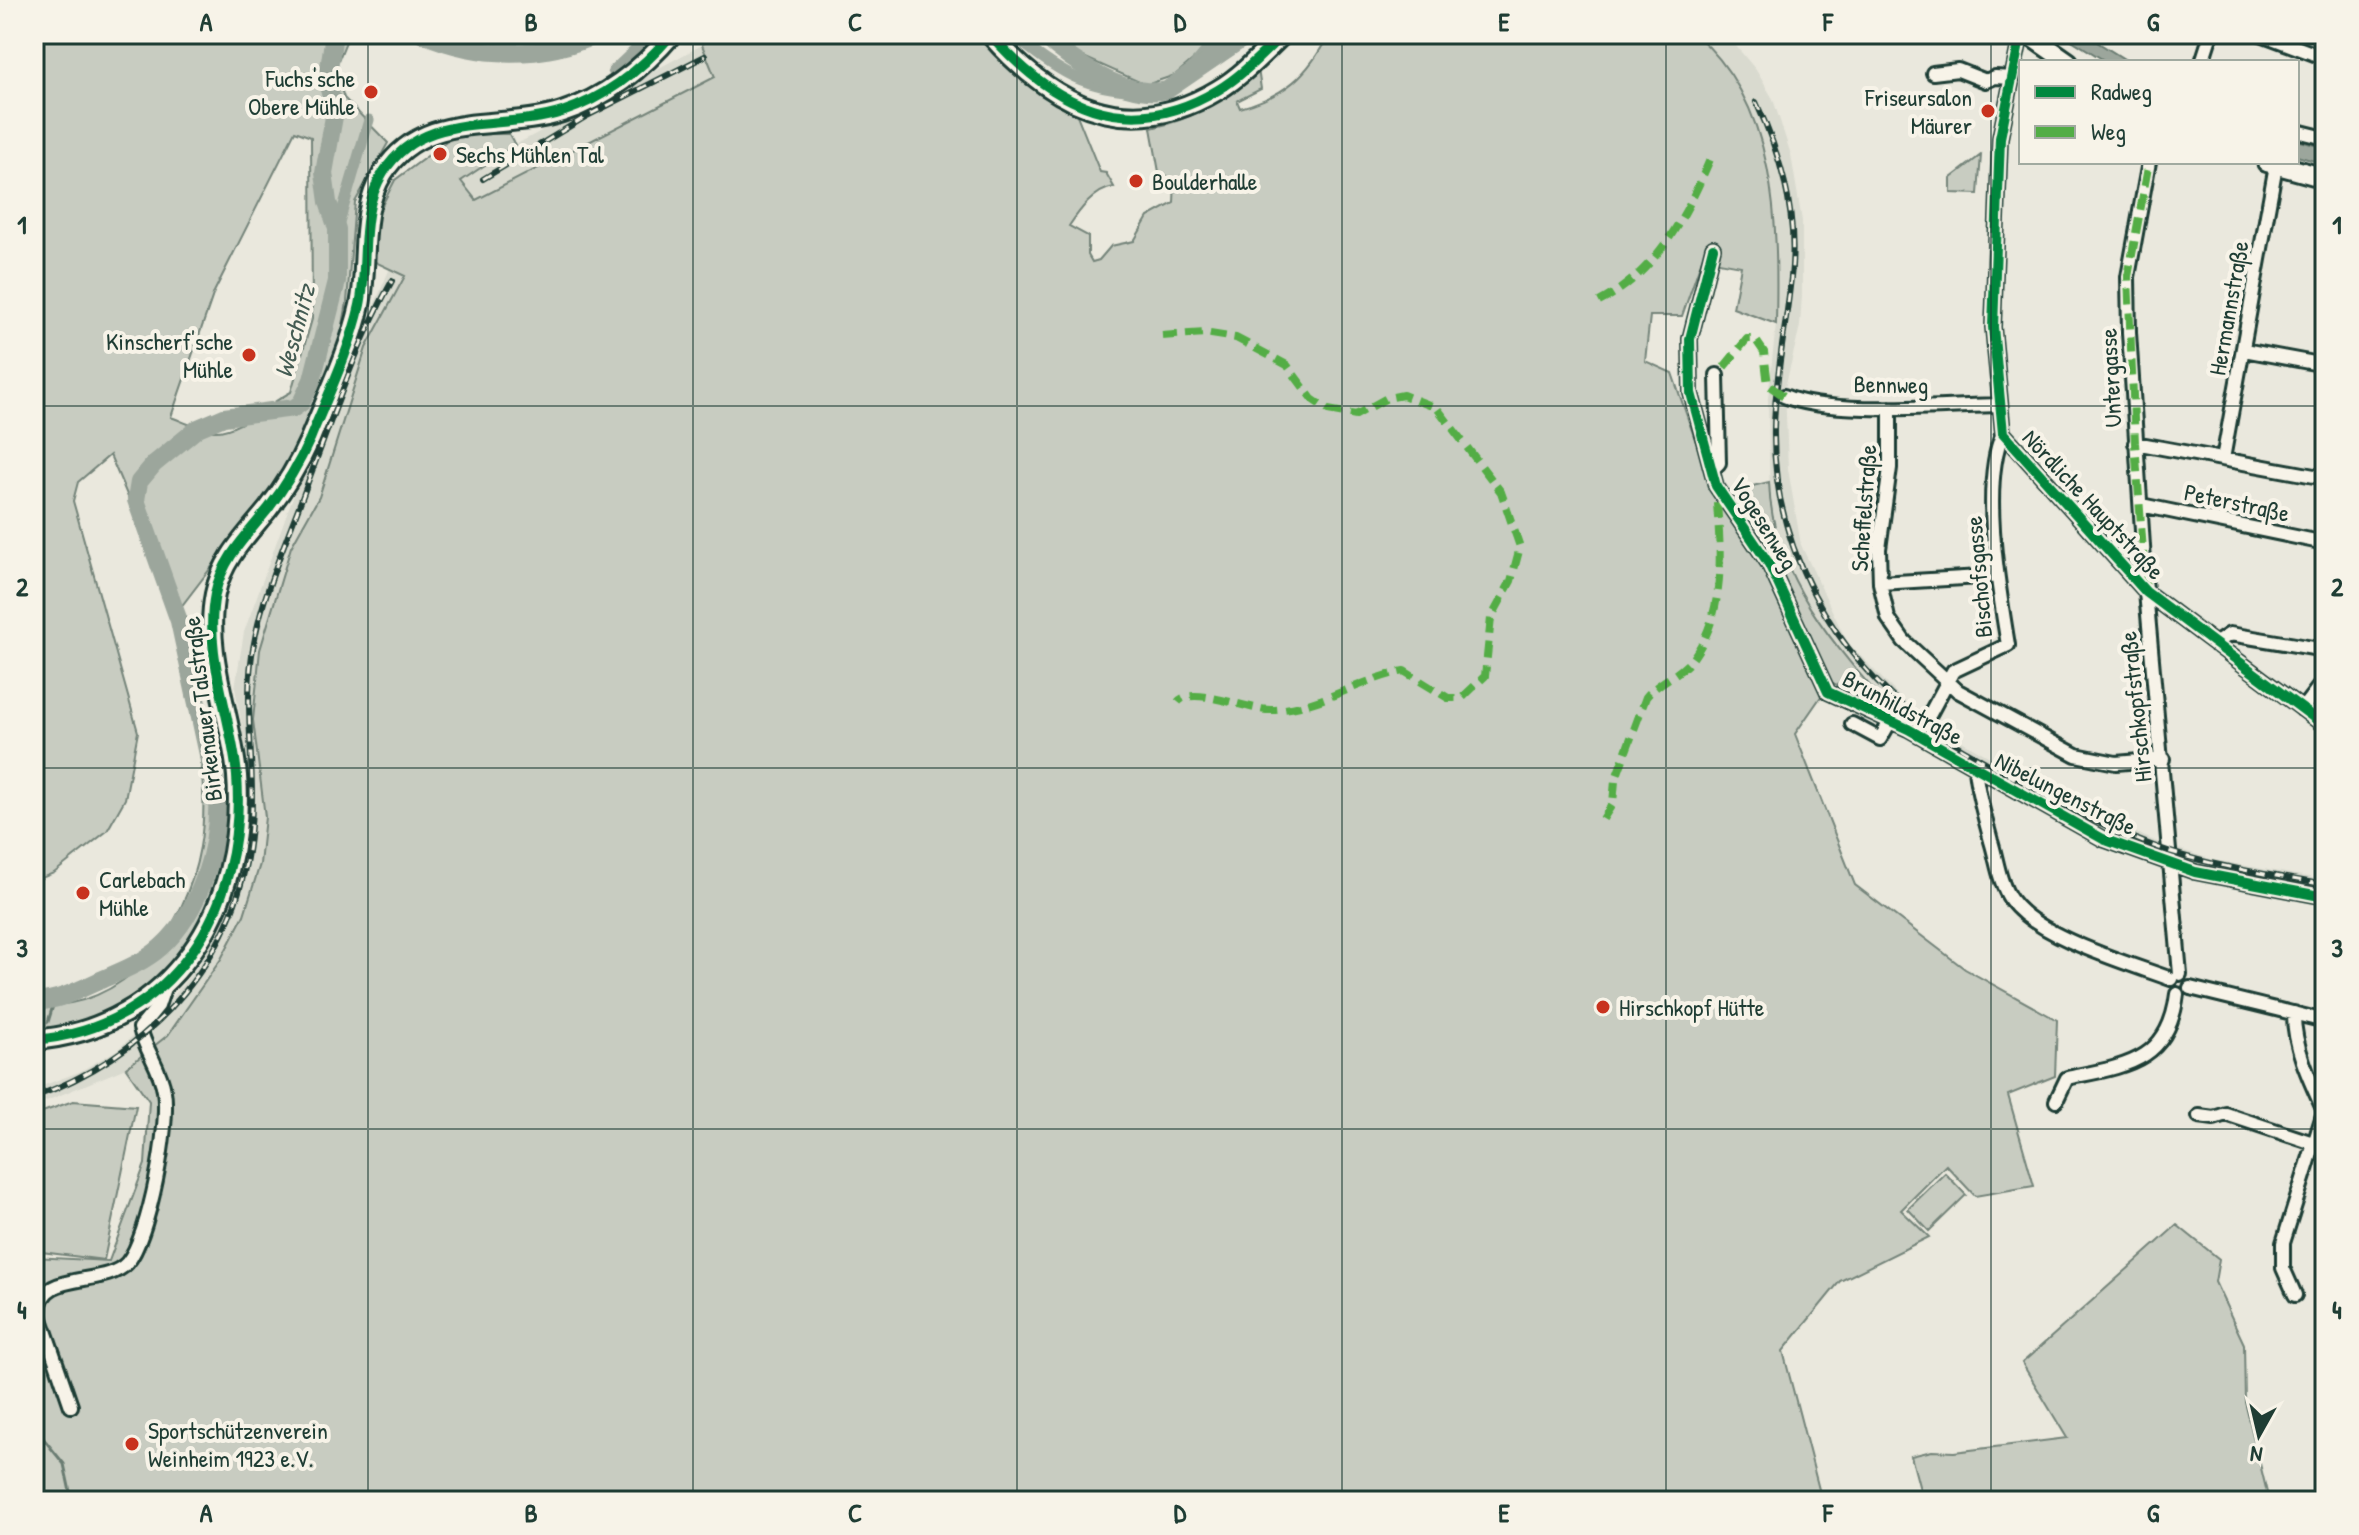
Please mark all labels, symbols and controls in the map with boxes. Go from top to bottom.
text: A [200,4,213,39]
text: B [524,4,538,39]
text: C [848,4,862,39]
text: D [1174,4,1187,39]
text: E [1498,4,1510,39]
text: F [1822,4,1834,39]
text: G [2147,4,2160,39]
legend [2019,60,2299,164]
place label: Fuchs'sche Obere Mühle [248,62,355,122]
text: Radweg [2091,75,2152,107]
place label: Friseursalon Mäurer [1864,81,1972,141]
marker: Fuchs'sche Obere Mühle [362,83,380,101]
marker: Friseursalon Mäurer [1979,102,1997,120]
text: Weg [2091,115,2126,147]
place label: Sechs Mühlen Tal [456,138,605,170]
marker: Sechs Mühlen Tal [431,145,449,163]
place label: Boulderhalle [1152,165,1258,197]
marker: Boulderhalle [1127,172,1145,190]
text: 1 [17,207,27,242]
text: 1 [2332,207,2342,242]
street label: Hermannstraße [2200,238,2256,378]
water label: Weschnitz [265,279,324,381]
place label: Kinscherf'sche Mühle [106,325,233,385]
street label: Untergasse [2091,327,2129,428]
marker: Kinscherf'sche Mühle [240,346,258,364]
street label: Bennweg [1853,367,1929,401]
street label: Nördliche Hauptstraße [2016,422,2172,586]
street label: Scheffelstraße [1843,443,1883,572]
street label: Vogesenweg [1724,470,1806,576]
street label: Peterstraße [2182,475,2293,529]
street label: Bischofsgasse [1957,514,1999,639]
text: 2 [16,569,29,604]
text: 2 [2331,569,2344,604]
street label: Birkenauer Talstraße [175,614,229,803]
street label: Hirschkopfstraße [2111,630,2159,784]
street label: Brunhildstraße [1837,662,1969,752]
street label: Nibelungenstraße [1990,744,2142,842]
place label: Carlebach Mühle [99,863,185,923]
marker: Carlebach Mühle [74,884,92,902]
text: 3 [16,930,28,965]
text: 3 [2331,930,2343,965]
place label: Hirschkopf Hütte [1619,991,1765,1023]
marker: Hirschkopf Hütte [1594,998,1612,1016]
text: 4 [17,1292,27,1327]
text: 4 [2332,1292,2342,1327]
north arrow [2219,1395,2299,1475]
place label: Sportschützenverein Weinheim 1923 e.V. [148,1414,328,1474]
marker: Sportschützenverein Weinheim 1923 e.V. [123,1435,141,1453]
text: N [2248,1439,2264,1470]
text: A [200,1495,213,1530]
text: B [524,1495,538,1530]
text: C [848,1495,862,1530]
text: D [1174,1495,1187,1530]
text: E [1498,1495,1510,1530]
text: F [1822,1495,1834,1530]
text: G [2147,1495,2160,1530]

